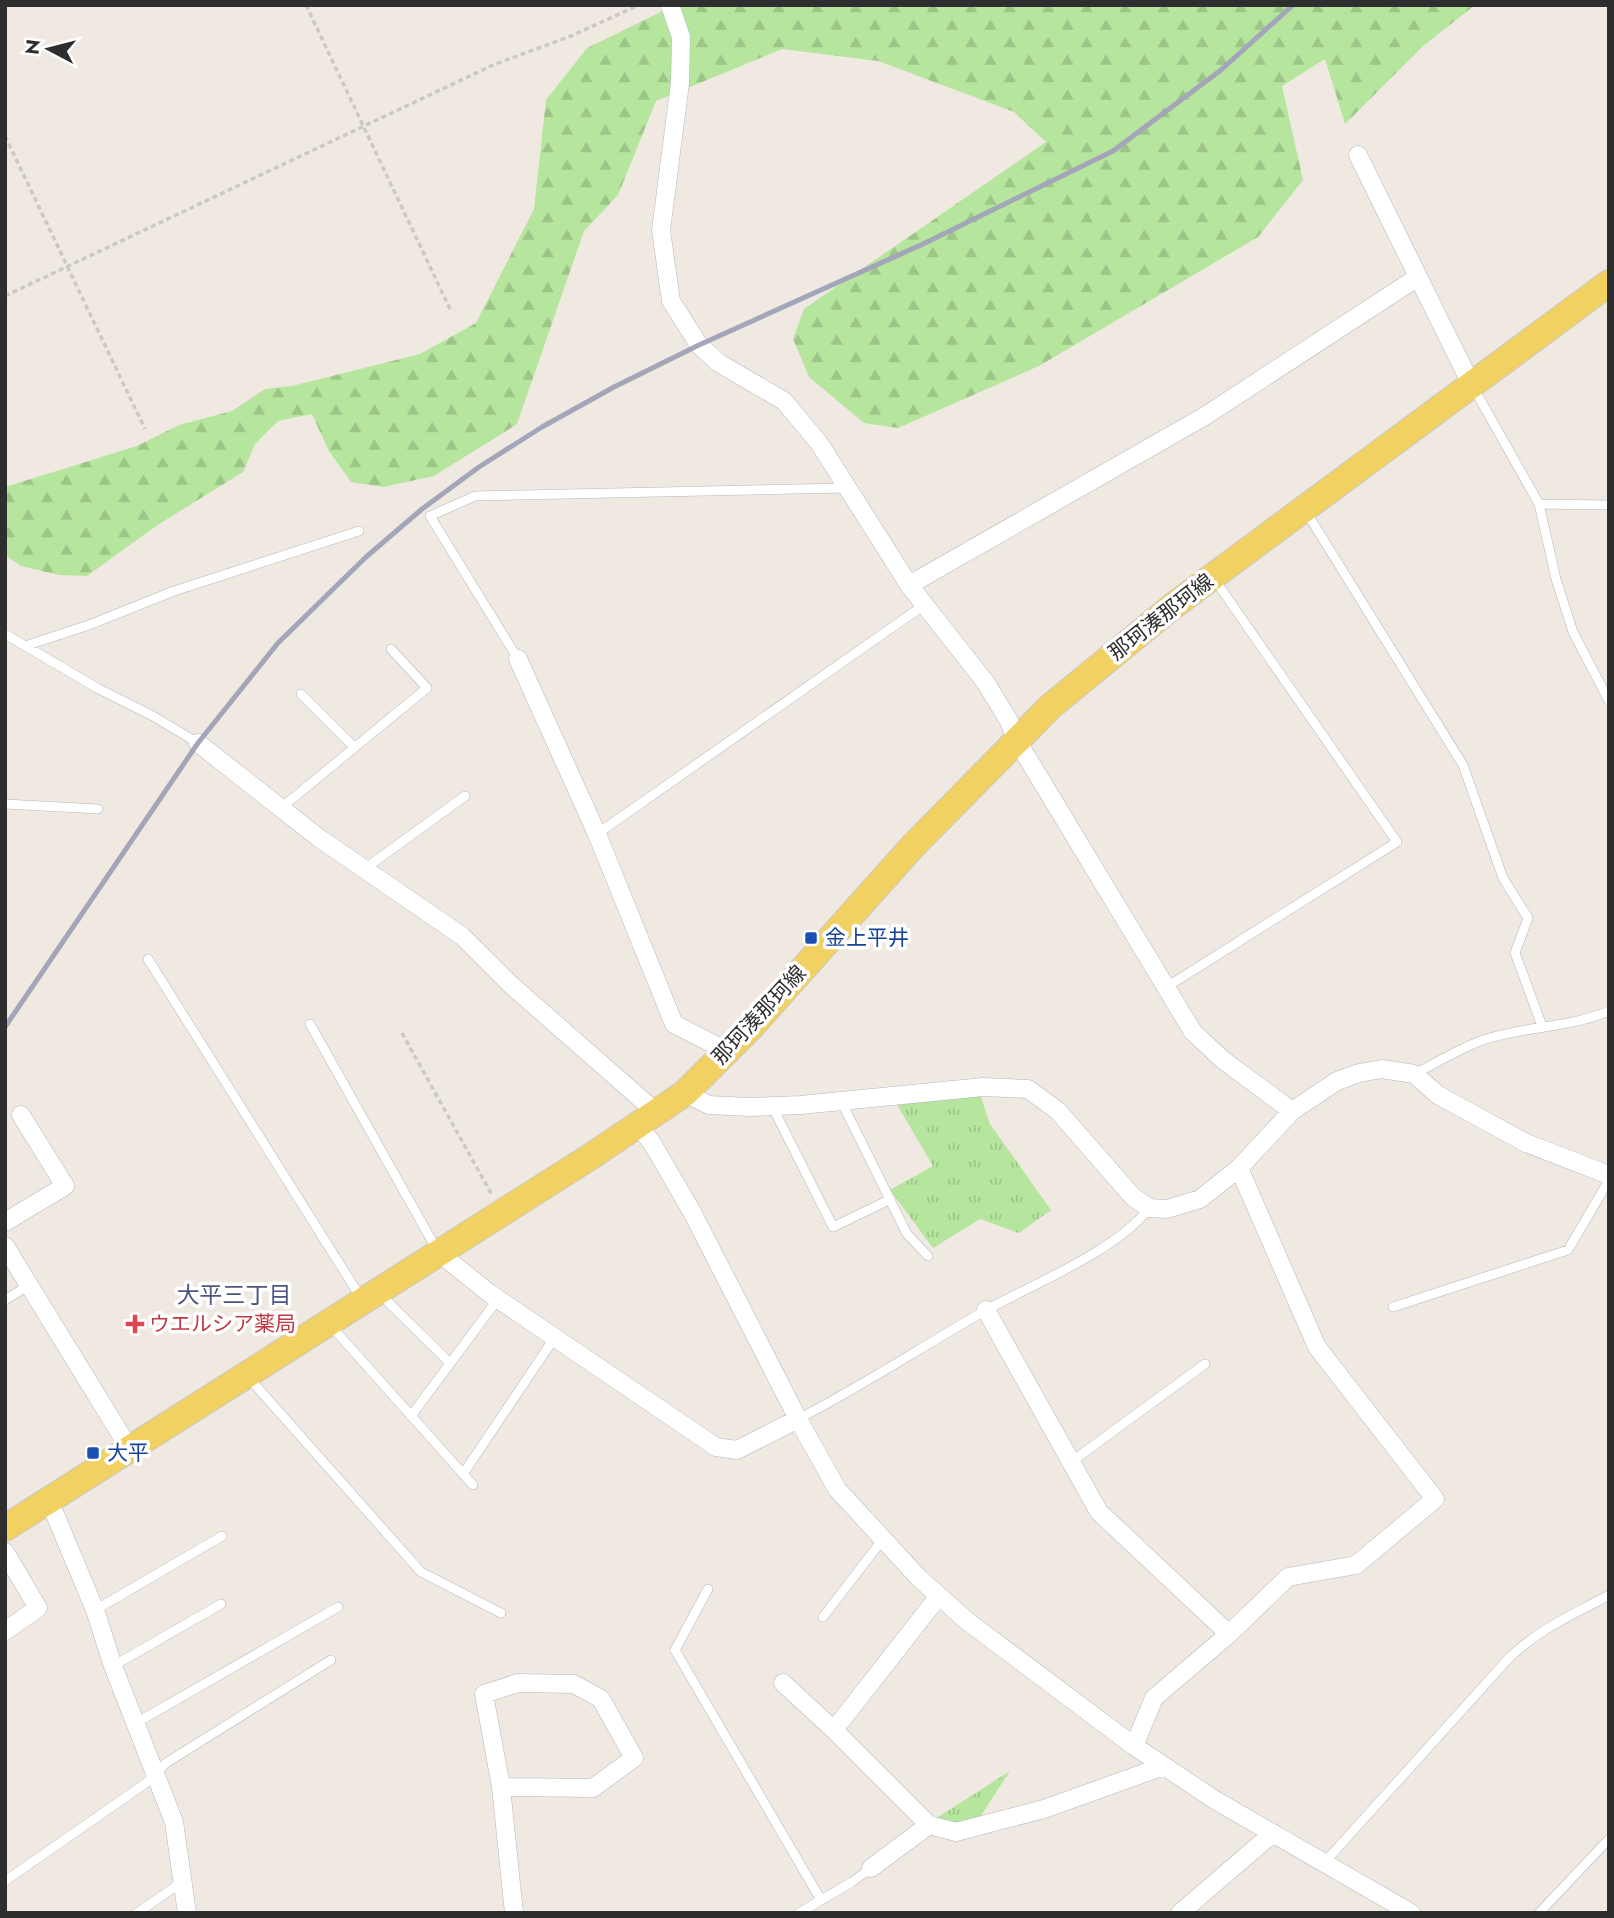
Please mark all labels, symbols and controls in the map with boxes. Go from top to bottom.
north arrow [14,14,84,84]
text: N [18,38,47,56]
street label: 那珂湊那珂線 [1102,566,1220,668]
place label: 金上平井 [825,923,909,953]
marker: 金上平井 [803,930,819,946]
street label: 那珂湊那珂線 [705,959,813,1071]
district label: 大平三丁目 [177,1278,292,1312]
place label: ウエルシア薬局 [149,1309,296,1339]
marker: ウエルシア薬局 [127,1316,143,1332]
place label: 大平 [107,1438,149,1468]
marker: 大平 [85,1445,101,1461]

